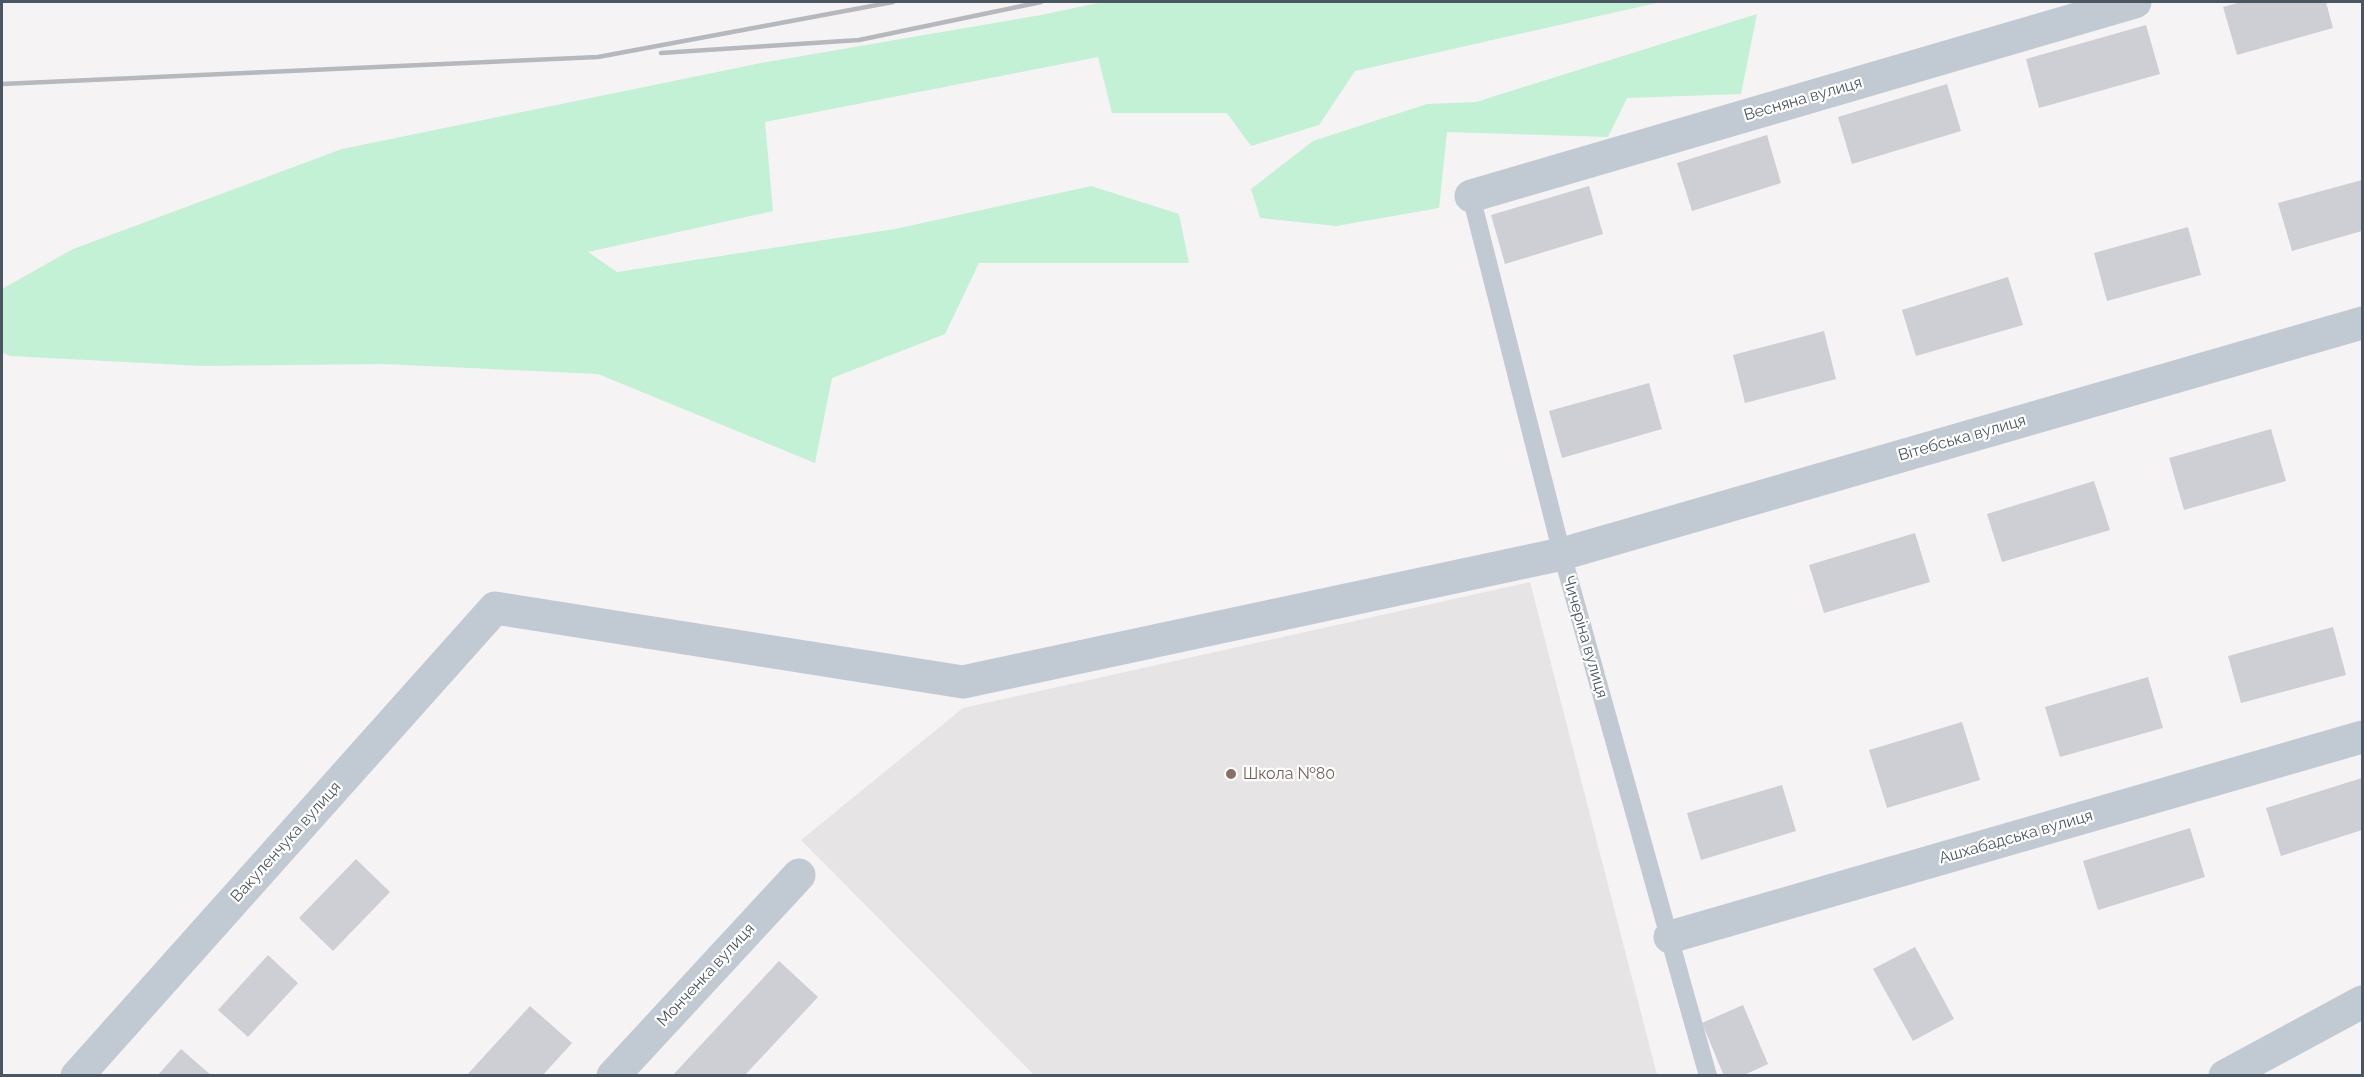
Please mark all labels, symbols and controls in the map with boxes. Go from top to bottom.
street label: Весняна вулиця [1742,73,1864,125]
street label: Вітебська вулиця [1896,411,2028,465]
street label: Чичеріна вулиця [1558,574,1612,700]
place label: Школа №80 [1243,764,1335,784]
marker: Школа №80 [1224,767,1238,781]
street label: Вакуленчука вулиця [227,778,345,906]
street label: Ашхабадська вулиця [1937,806,2095,868]
street label: Монченка вулиця [653,919,759,1031]

